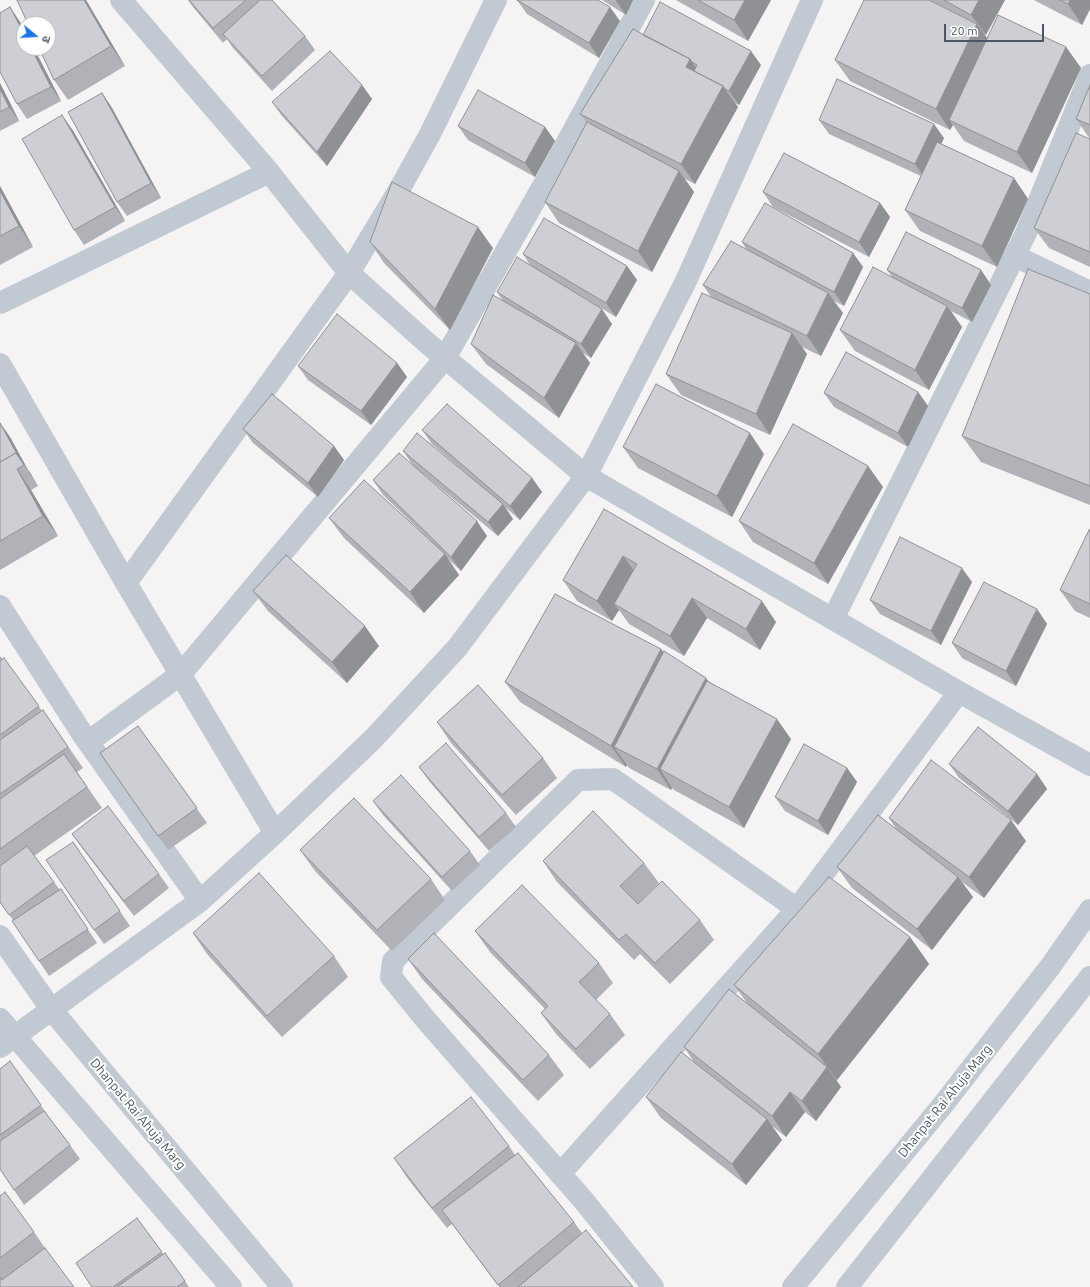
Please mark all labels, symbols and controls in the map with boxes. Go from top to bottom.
north arrow [16,16,56,56]
scale bar [946,16,1046,42]
text: 20 m [951,24,978,37]
text: उ [40,34,53,44]
street label: Dhanpat Rai Ahuja Marg [895,1042,995,1160]
street label: Dhanpat Rai Ahuja Marg [87,1055,189,1173]

